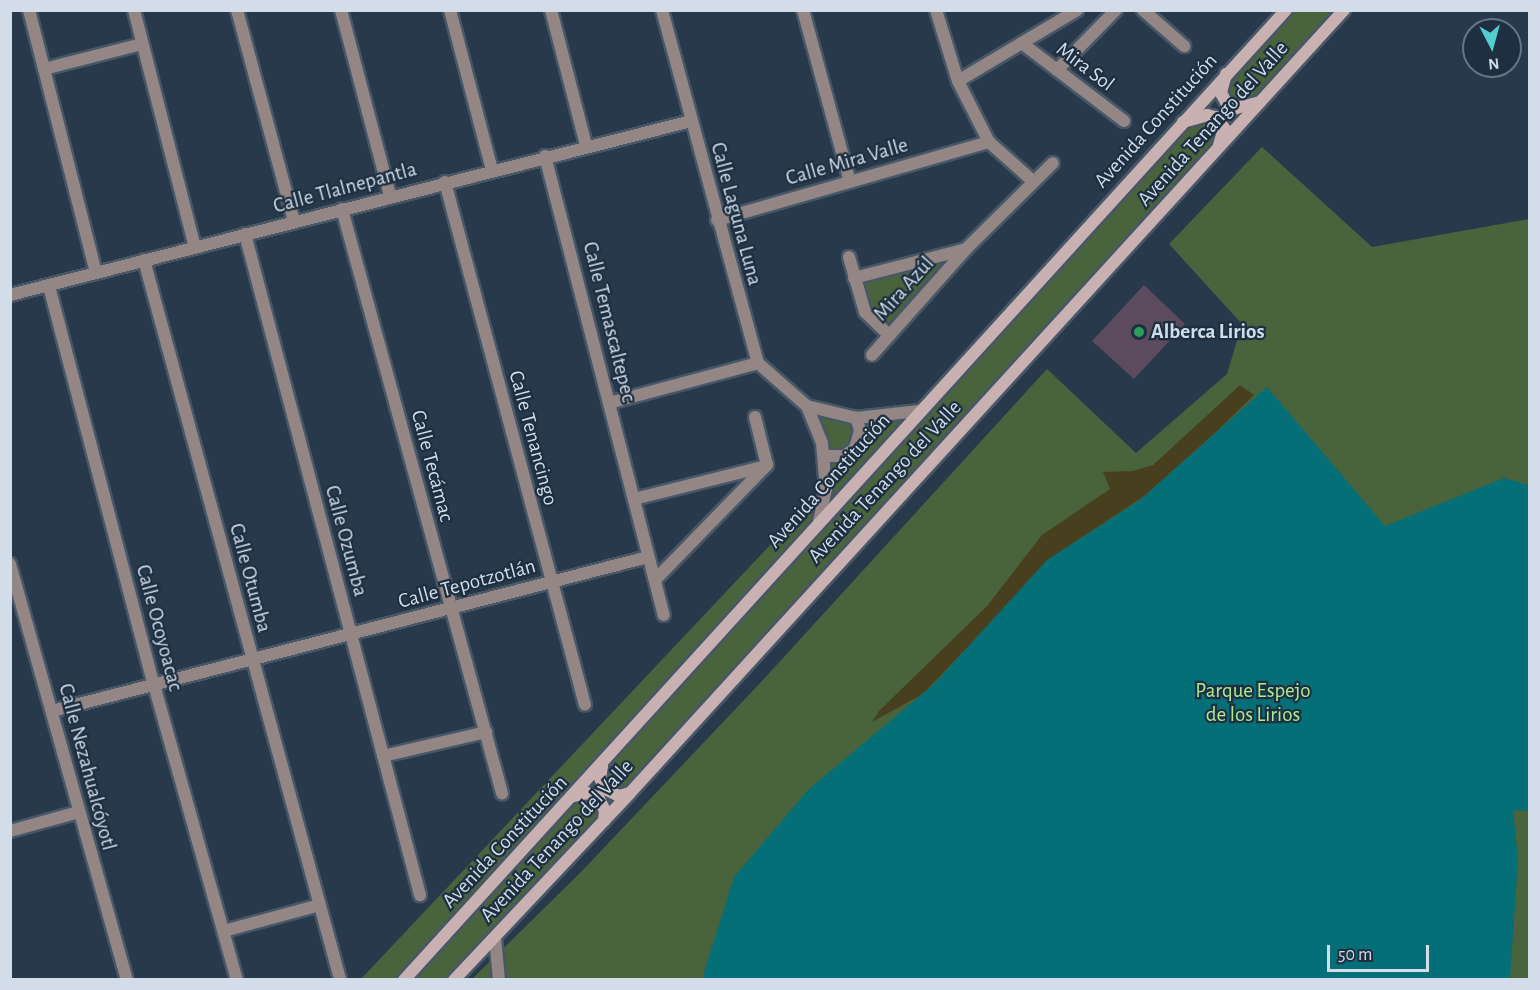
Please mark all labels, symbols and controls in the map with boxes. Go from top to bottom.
north arrow [1462,18,1522,78]
street label: Avenida Tenango del Valle [1132,36,1294,212]
street label: Mira Sol [1051,37,1119,97]
street label: Avenida Constitución [1089,48,1223,194]
text: N [1487,55,1500,72]
street label: Calle Mira Valle [783,133,911,191]
street label: Calle Laguna Luna [705,140,767,288]
street label: Calle Tlalnepantla [271,157,419,219]
street label: Calle Temascaltepec [577,239,641,405]
street label: Mira Azúl [869,252,939,326]
place label: Alberca Lirios [1151,319,1264,345]
marker: Alberca Lirios [1132,325,1146,339]
street label: Calle Tenancingo [503,368,563,508]
street label: Avenida Tenango del Valle [803,395,967,569]
street label: Calle Tecámac [405,407,459,525]
street label: Avenida Constitución [762,408,896,554]
street label: Calle Ozumba [319,483,373,599]
street label: Calle Otumba [223,521,277,635]
street label: Calle Tepotzotlán [395,554,539,614]
street label: Calle Ocoyoacac [130,562,188,694]
park label: Parque Espejo de los Lirios [1195,678,1311,728]
street label: Calle Nezahualcóyotl [53,681,121,853]
street label: Avenida Tenango del Valle [475,754,639,928]
street label: Avenida Constitución [437,770,573,914]
scale bar [1330,933,1432,971]
text: 50 m [1338,946,1372,964]

